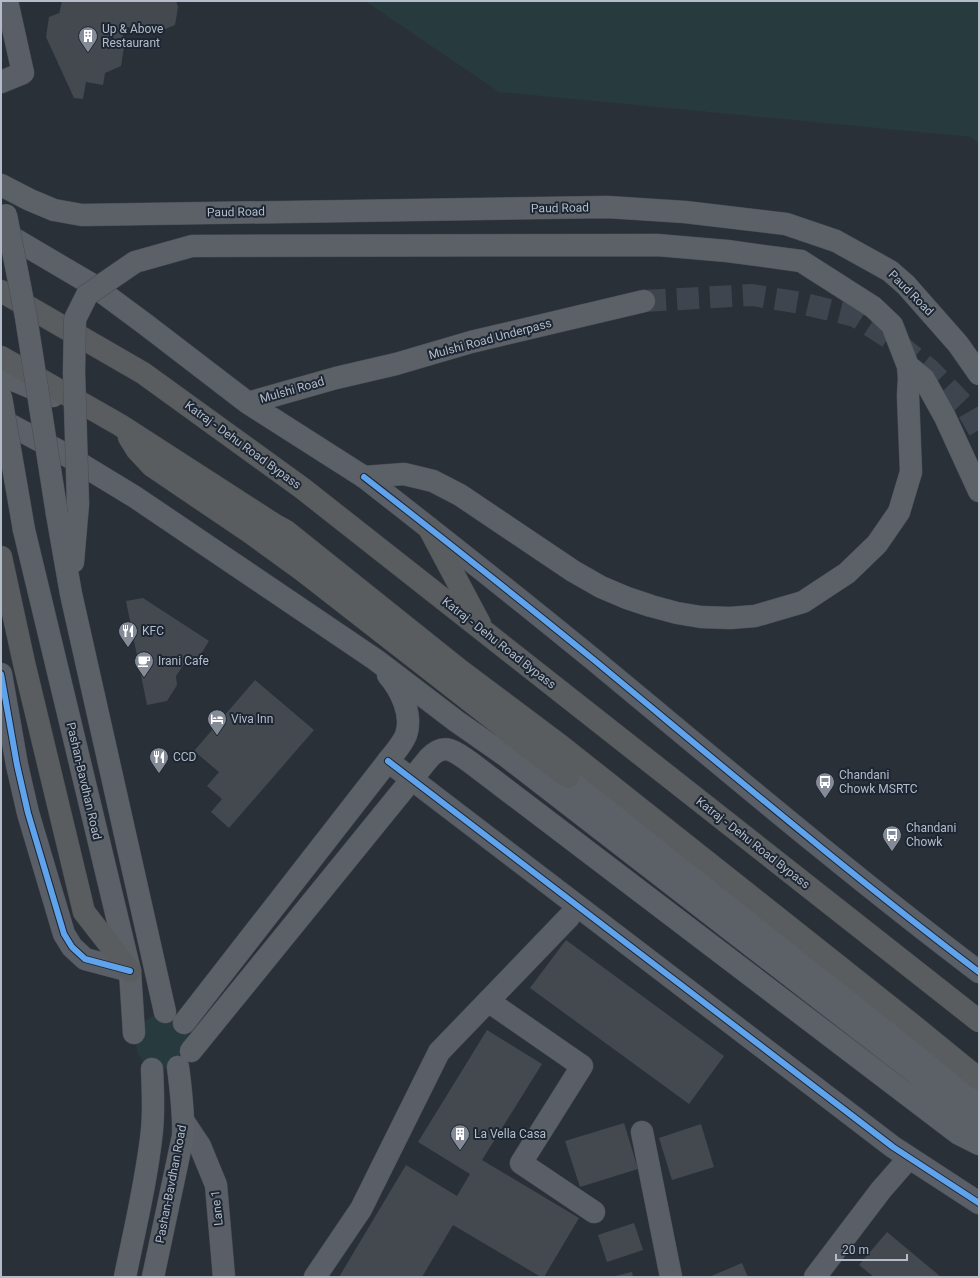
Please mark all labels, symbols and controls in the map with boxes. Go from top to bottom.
place label: Up & Above Restaurant [102,22,163,50]
building icon: Up & Above Restaurant [77,25,99,53]
street label: Paud Road [531,200,589,216]
street label: Paud Road [207,204,265,220]
street label: Paud Road [886,268,936,318]
street label: Mulshi Road Underpass [427,316,553,362]
street label: Mulshi Road [258,374,326,406]
street label: Katraj - Dehu Road Bypass [182,398,304,492]
street label: Katraj - Dehu Road Bypass [439,594,559,692]
restaurant icon: KFC [117,620,139,648]
place label: KFC [142,624,164,638]
cafe icon: Irani Cafe [133,650,155,678]
place label: Irani Cafe [158,654,209,668]
hotel icon: Viva Inn [206,708,228,736]
place label: Viva Inn [231,712,273,726]
street label: Pashan-Bavdhan Road [64,721,104,841]
restaurant icon: CCD [148,746,170,774]
place label: CCD [173,750,197,764]
place label: Chandani Chowk MSRTC [839,768,918,796]
bus stop icon: Chandani Chowk MSRTC [814,771,836,799]
street label: Katraj - Dehu Road Bypass [693,794,813,892]
place label: Chandani Chowk [906,821,956,849]
bus stop icon: Chandani Chowk [881,824,903,852]
building icon: La Vella Casa [449,1123,471,1151]
street label: Pashan-Bavdhan Road [153,1124,189,1244]
place label: La Vella Casa [474,1127,546,1141]
street label: Lane 1 [208,1190,226,1226]
scale bar [836,1236,907,1262]
text: 20 m [842,1243,869,1257]

